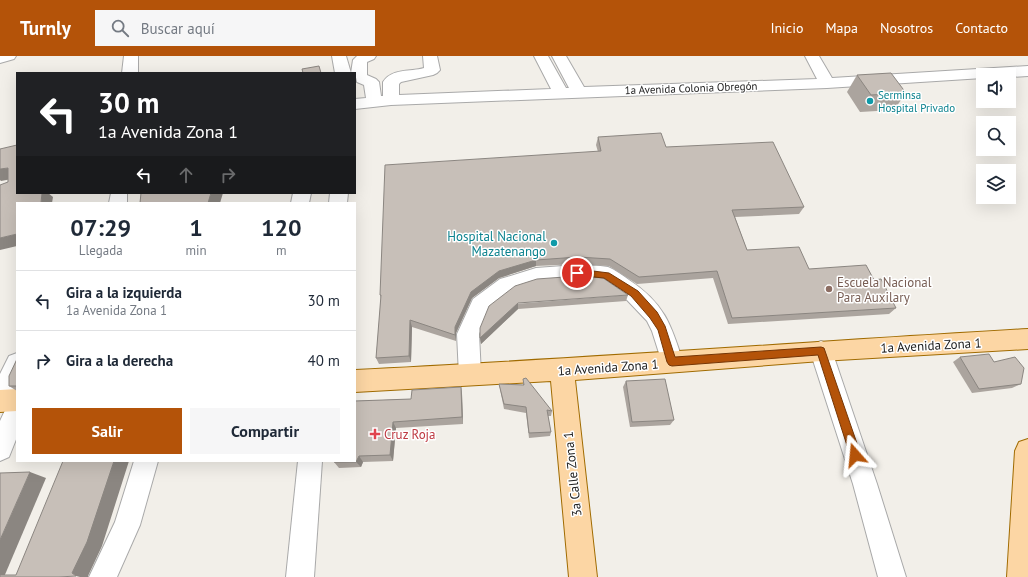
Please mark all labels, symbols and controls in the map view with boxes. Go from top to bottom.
search box [95,10,375,46]
text: Turnly [20,16,71,40]
icon: search [109,17,131,39]
text: Buscar aquí [141,19,215,38]
text: Inicio [770,19,803,37]
text: Mapa [825,19,858,37]
text: Nosotros [880,19,933,37]
text: Contacto [955,19,1008,37]
map controls [976,68,1016,204]
button: sound [976,68,1016,108]
street label: 1a Avenida Colonia Obregón [624,79,758,97]
text: 30 m [98,84,159,121]
icon: left [32,88,84,140]
place label: Serminsa Hospital Privado [878,88,955,115]
marker: Serminsa Hospital Privado [865,96,875,106]
button: search [976,116,1016,156]
text: 1a Avenida Zona 1 [98,120,238,143]
icon: left [133,164,155,186]
icon: ahead [175,164,197,186]
icon: right [217,164,239,186]
button: layers [976,164,1016,204]
text: 07:29 [70,212,131,243]
text: 1 [189,212,203,243]
text: 120 [261,212,302,243]
place label: Hospital Nacional Mazatenango [447,228,546,260]
marker: Hospital Nacional Mazatenango [549,238,559,248]
text: Llegada [79,242,123,259]
text: min [185,242,207,259]
text: m [276,242,287,259]
pin [560,256,594,290]
icon: arrive [566,262,588,284]
place label: Escuela Nacional Para Auxilary [837,274,932,306]
text: Gira a la izquierda [66,283,182,302]
marker: Escuela Nacional Para Auxilary [824,284,834,294]
icon: left [32,290,54,312]
text: 30 m [307,291,340,310]
text: 1a Avenida Zona 1 [66,302,167,319]
street label: 1a Avenida Zona 1 [880,334,982,357]
icon: right [32,350,54,372]
text: Gira a la derecha [66,351,173,370]
text: 40 m [307,351,340,370]
street label: 1a Avenida Zona 1 [557,355,659,380]
button: Salir [32,408,182,454]
button: Compartir [190,408,340,454]
place label: Cruz Roja [384,426,436,443]
marker: Cruz Roja [369,428,381,440]
street label: 3a Calle Zona 1 [560,431,585,517]
position arrow [834,434,876,476]

